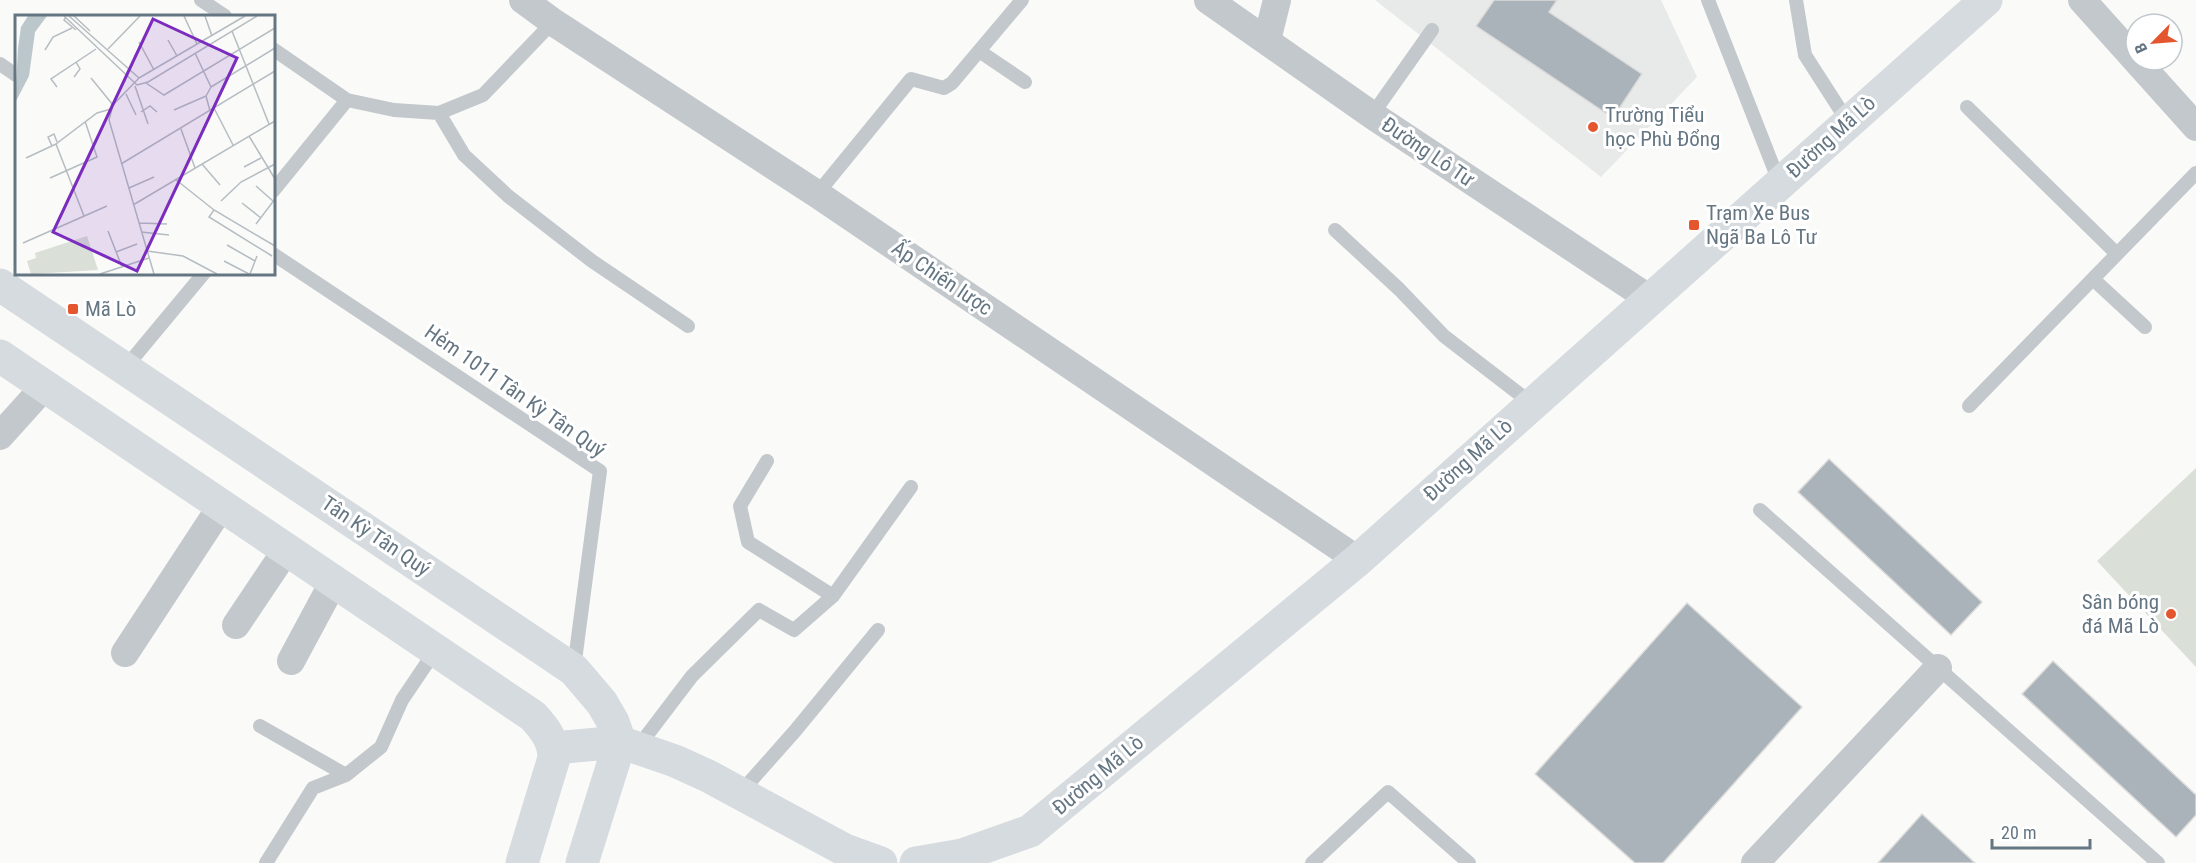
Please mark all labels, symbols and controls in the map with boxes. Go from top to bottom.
north arrow [2124,12,2184,72]
inset map [15,15,274,274]
text: B [2130,40,2151,56]
street label: Đường Mã Lò [1782,91,1880,183]
place label: Trường Tiểu học Phù Đổng [1605,103,1720,151]
street label: Đường Lô Tư [1377,112,1479,192]
marker: Trường Tiểu học Phù Đổng [1586,120,1600,134]
place label: Trạm Xe Bus Ngã Ba Lô Tư [1706,201,1817,249]
marker: Trạm Xe Bus Ngã Ba Lô Tư [1687,218,1701,232]
street label: Ấp Chiến lược [887,235,997,320]
place label: Mã Lò [85,297,136,321]
marker: Mã Lò [66,302,80,316]
street label: Hẻm 1011 Tân Kỳ Tân Quý [420,320,610,463]
street label: Đường Mã Lò [1419,414,1517,506]
street label: Tân Kỳ Tân Quý [317,491,435,581]
place label: Sân bóng đá Mã Lò [2082,590,2159,638]
marker: Sân bóng đá Mã Lò [2164,607,2178,621]
street label: Đường Mã Lò [1048,730,1148,820]
scale bar [1992,812,2090,850]
text: 20 m [2001,822,2036,843]

